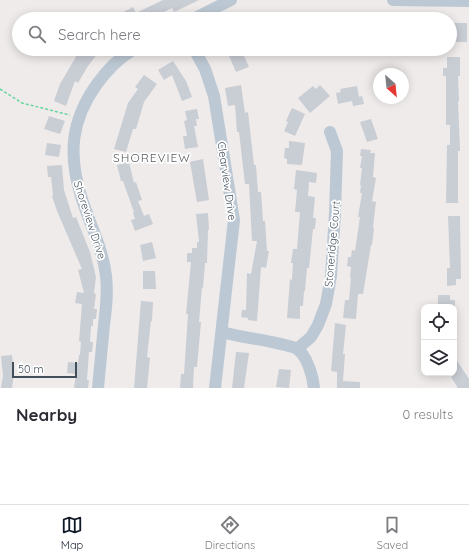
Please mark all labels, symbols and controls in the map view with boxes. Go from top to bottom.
search box [12,12,457,56]
icon: search [26,23,48,45]
text: Search here [58,25,141,44]
north arrow [373,68,409,104]
street label: Clearview Drive [215,141,239,221]
district label: SHOREVIEW [113,150,191,165]
street label: Shoreview Drive [71,179,109,261]
street label: Stoneridge Court [321,200,343,288]
map controls [421,304,457,376]
button: locate [421,304,457,340]
button: layers [421,340,457,376]
scale bar [12,360,77,379]
text: 50 m [18,362,44,376]
text: Nearby [16,404,77,425]
text: 0 results [402,406,453,422]
tab: Map [61,514,83,552]
tab: Directions [205,514,255,552]
tab: Saved [377,514,408,552]

